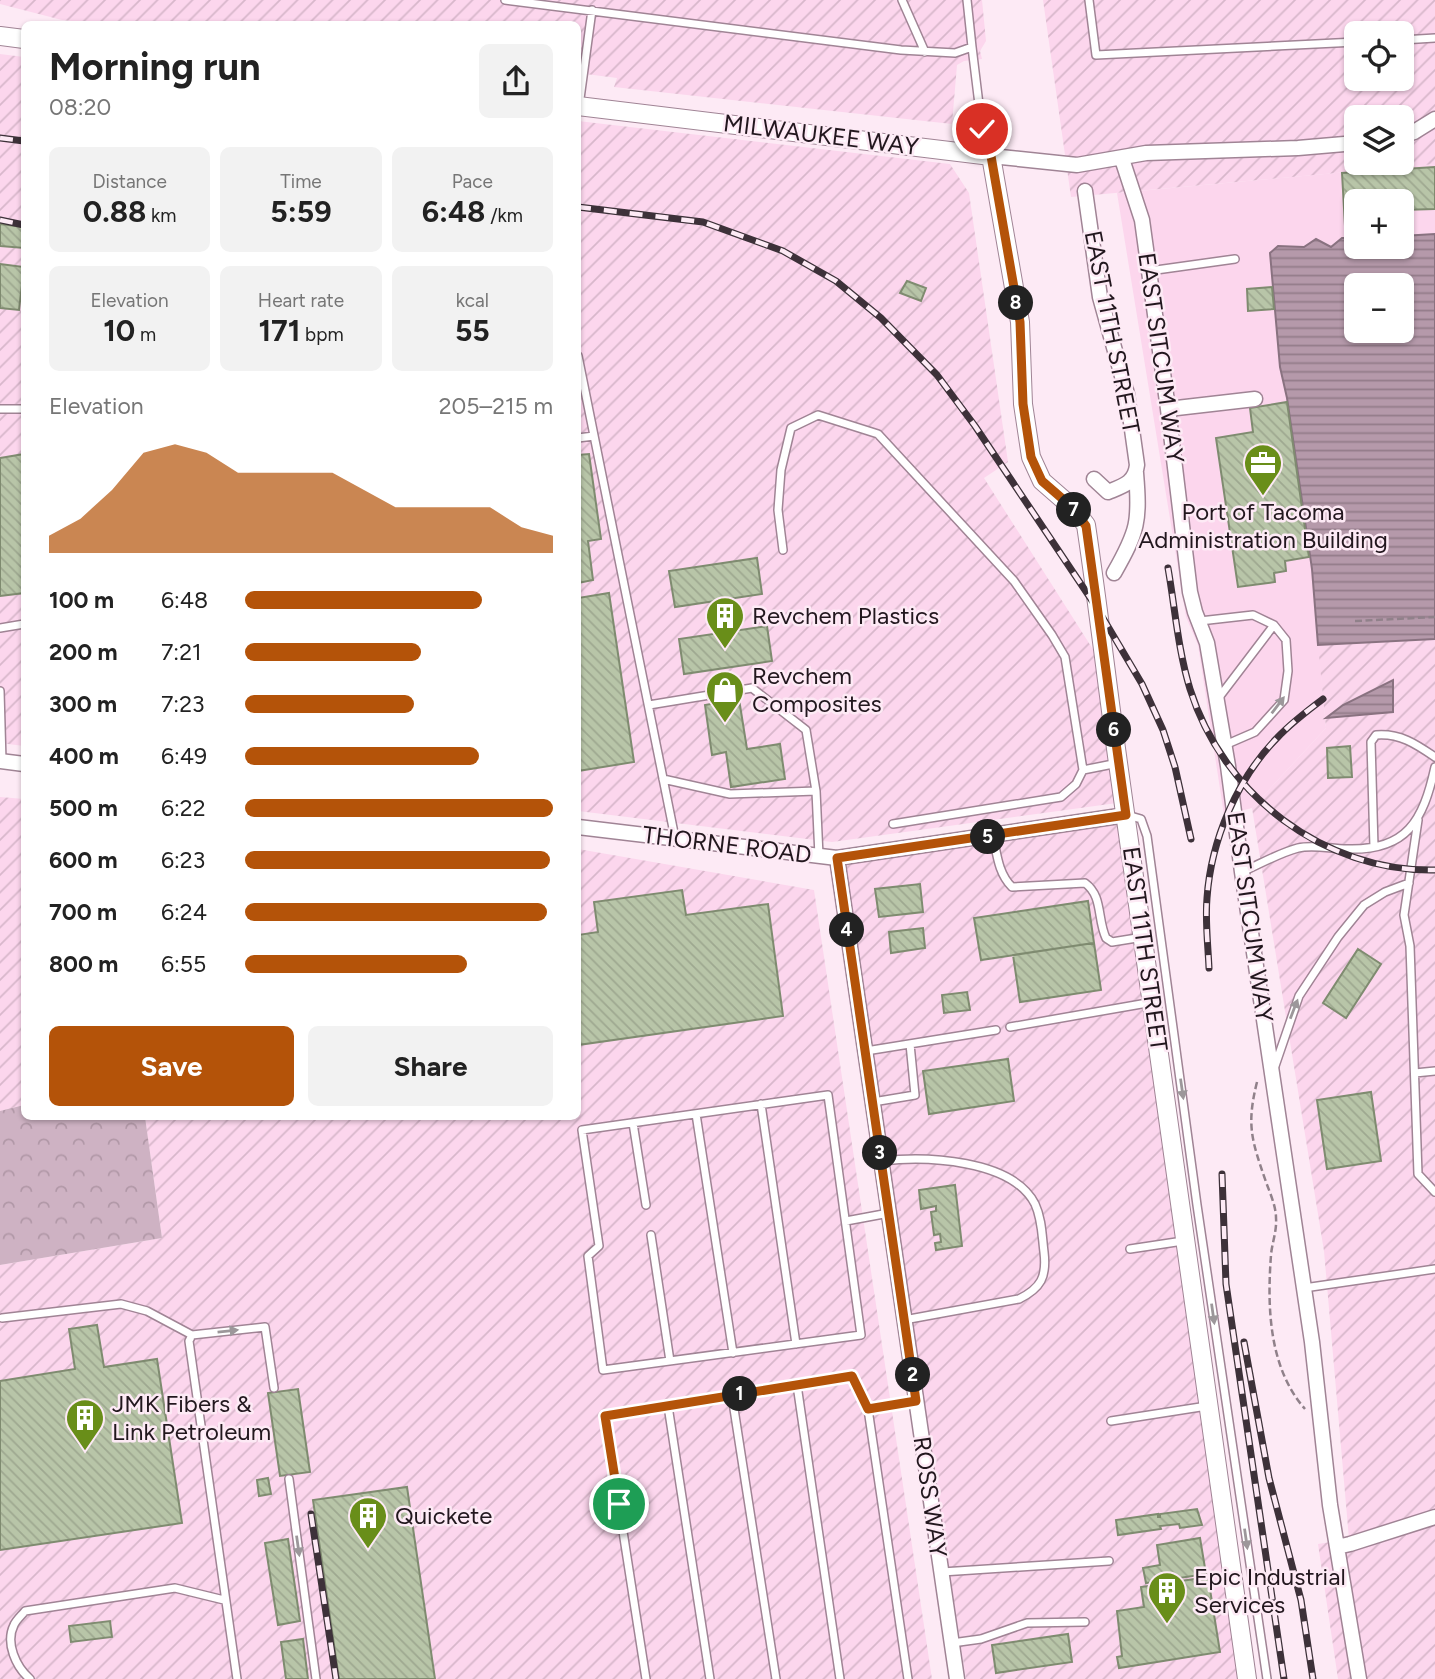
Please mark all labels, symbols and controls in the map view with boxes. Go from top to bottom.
map controls [1344,21,1414,343]
button: locate [1344,21,1414,91]
text: Morning run [49,44,261,90]
button: share [479,44,553,118]
text: 08:20 [49,93,111,121]
pin [952,99,1012,159]
button: layers [1344,105,1414,175]
street label: MILWAUKEE WAY [722,108,921,161]
icon: check [963,110,1001,148]
text: Distance [92,170,167,193]
text: Time [280,170,322,193]
text: Pace [452,170,493,193]
button: + [1344,189,1414,259]
text: 0.88 [83,193,146,230]
text: 5:59 [270,193,332,230]
text: 6:48 [422,193,485,230]
text: km [146,204,177,227]
text: /km [485,204,523,227]
street label: EAST 11TH STREET [1079,228,1146,436]
street label: EAST SITCUM WAY [1132,251,1191,465]
button: − [1344,273,1414,343]
pin: 8 [998,286,1034,320]
text: Elevation [91,289,169,312]
text: Heart rate [258,289,344,312]
text: kcal [456,289,489,312]
text: 8 [1010,291,1021,314]
text: 10 [103,312,135,349]
text: 171 [258,312,300,349]
text: 55 [455,312,490,349]
text: m [135,323,156,346]
text: bpm [300,323,344,346]
text: Elevation [49,392,144,420]
text: 205–215 m [439,392,553,420]
office icon: Port of Tacoma Administration Building [1242,442,1284,497]
pin: 7 [1056,492,1092,528]
place label: Port of Tacoma Administration Building [1138,497,1388,554]
text: 7 [1068,498,1079,521]
text: 100 m [49,586,114,614]
text: 6:48 [161,586,208,614]
building icon: Revchem Plastics [704,595,746,650]
place label: Revchem Plastics [752,601,939,630]
text: 200 m [49,638,118,666]
text: 7:21 [161,638,202,666]
place label: Revchem Composites [752,661,882,718]
shop icon: Revchem Composites [704,669,746,724]
text: 300 m [49,690,117,718]
text: 7:23 [161,690,205,718]
one-way arrow [1270,697,1285,715]
pin: 6 [1096,712,1132,748]
text: 6 [1108,718,1119,741]
text: 400 m [49,742,119,770]
text: 6:49 [161,742,207,770]
text: 500 m [49,794,118,822]
text: 6:22 [161,794,206,822]
street label: EAST SITCUM WAY [1221,810,1280,1024]
street label: THORNE ROAD [641,820,813,869]
pin: 5 [970,820,1006,854]
text: 5 [982,825,993,848]
street label: EAST 11TH STREET [1117,845,1174,1053]
text: 600 m [49,846,118,874]
text: 6:23 [161,846,205,874]
text: 700 m [49,898,117,926]
text: 6:24 [161,898,207,926]
pin: 4 [830,912,864,948]
text: 4 [840,918,853,941]
text: 800 m [49,950,118,978]
text: 6:55 [161,950,206,978]
one-way arrow [1289,998,1300,1019]
button: Save [49,1026,294,1106]
button: Share [308,1026,553,1106]
one-way arrow [1176,1078,1187,1100]
pin: 3 [862,1136,898,1170]
text: 3 [874,1141,885,1164]
one-way arrow [1208,1303,1219,1325]
one-way arrow [218,1326,240,1337]
pin: 2 [895,1358,930,1392]
text: 2 [907,1363,918,1386]
pin: 1 [722,1376,758,1412]
text: 1 [735,1382,744,1405]
place label: JMK Fibers & Link Petroleum [112,1389,271,1446]
building icon: JMK Fibers & Link Petroleum [64,1397,106,1452]
street label: ROSS WAY [908,1435,953,1560]
pin [589,1474,649,1534]
icon: arrive [600,1485,638,1523]
building icon: Quickete [347,1495,389,1550]
place label: Quickete [395,1501,492,1530]
one-way arrow [1240,1529,1251,1551]
one-way arrow [292,1536,303,1558]
place label: Epic Industrial Services [1194,1562,1346,1619]
building icon: Epic Industrial Services [1146,1570,1188,1625]

